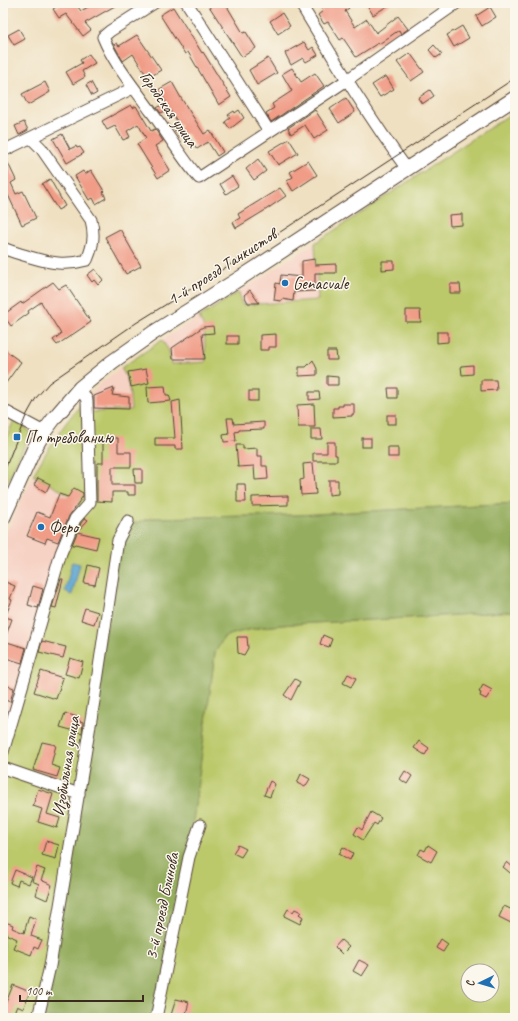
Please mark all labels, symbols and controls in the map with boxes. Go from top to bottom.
street label: Городская улица [135,67,204,152]
street label: 1-й проезд Танкистов [164,222,284,310]
place label: Genacvale [293,273,350,294]
marker: Genacvale [280,278,290,288]
place label: По требованию [25,427,115,448]
marker: По требованию [12,432,22,442]
place label: Феро [49,517,80,538]
marker: Феро [36,522,46,532]
street label: Изобильная улица [48,713,85,818]
street label: 3-й проезд Блинова [140,850,184,961]
north arrow [460,963,500,1003]
scale bar [20,977,143,1003]
text: С [463,979,477,987]
text: 100 m [26,983,53,999]

